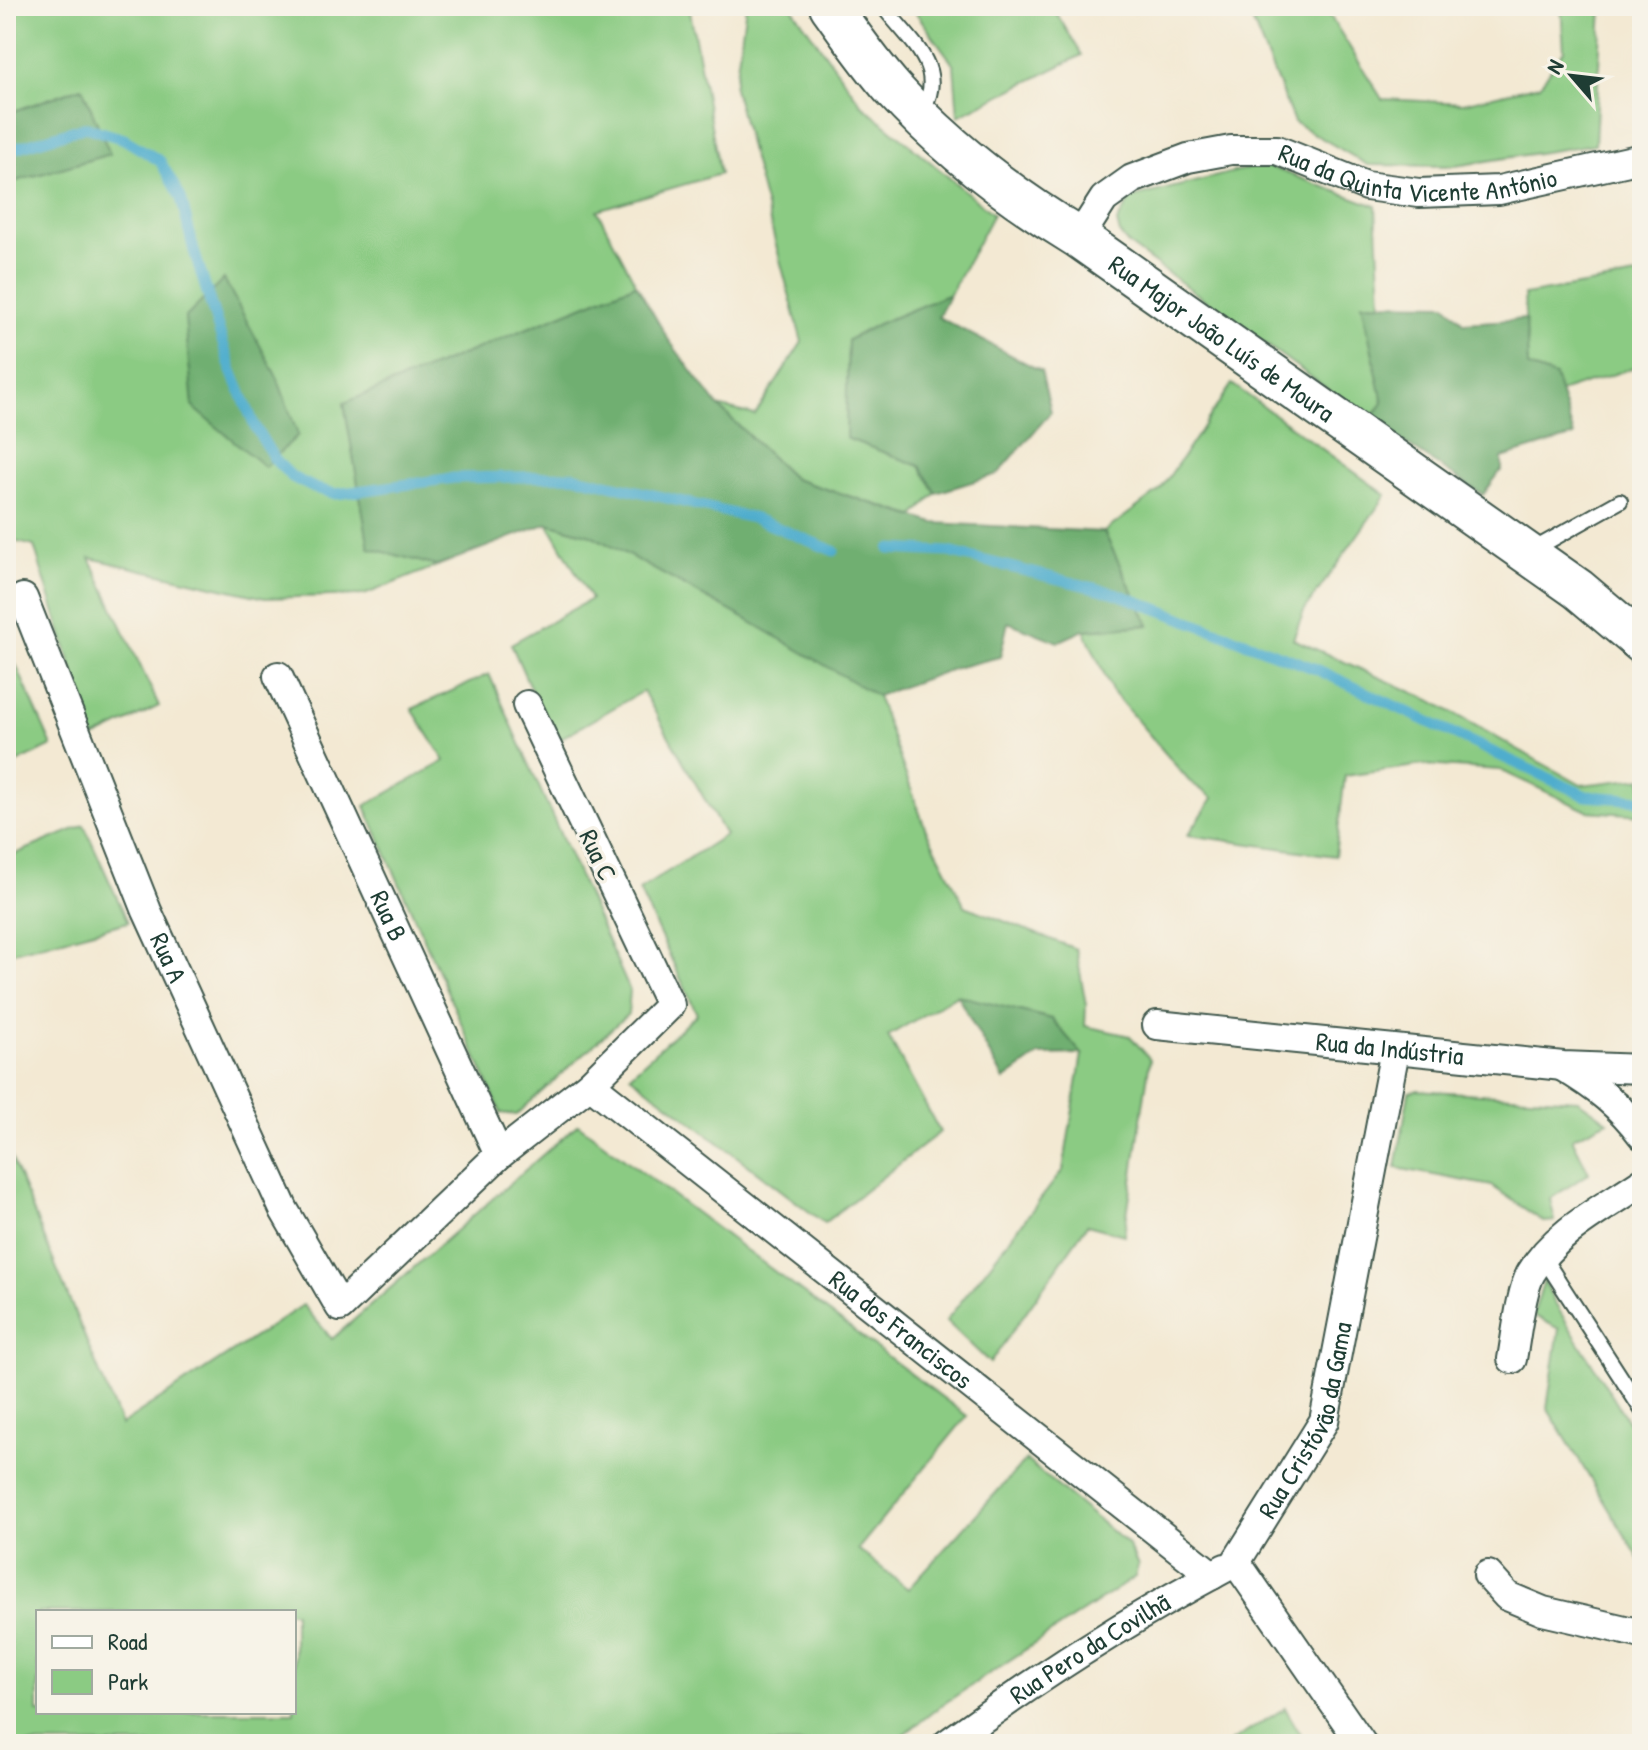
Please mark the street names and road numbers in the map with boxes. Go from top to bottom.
street label: Rua da Quinta Vicente António [1274,135,1560,210]
street label: Rua Major João Luís de Moura [1102,247,1342,430]
street label: Rua C [571,824,625,886]
street label: Rua B [362,885,416,946]
street label: Rua A [142,927,196,988]
street label: Rua da Indústria [1314,1023,1465,1073]
street label: Rua dos Franciscos [822,1262,980,1396]
street label: Rua Cristóvão da Gama [1250,1319,1360,1525]
street label: Rua Pero da Covilhã [1003,1584,1176,1712]

